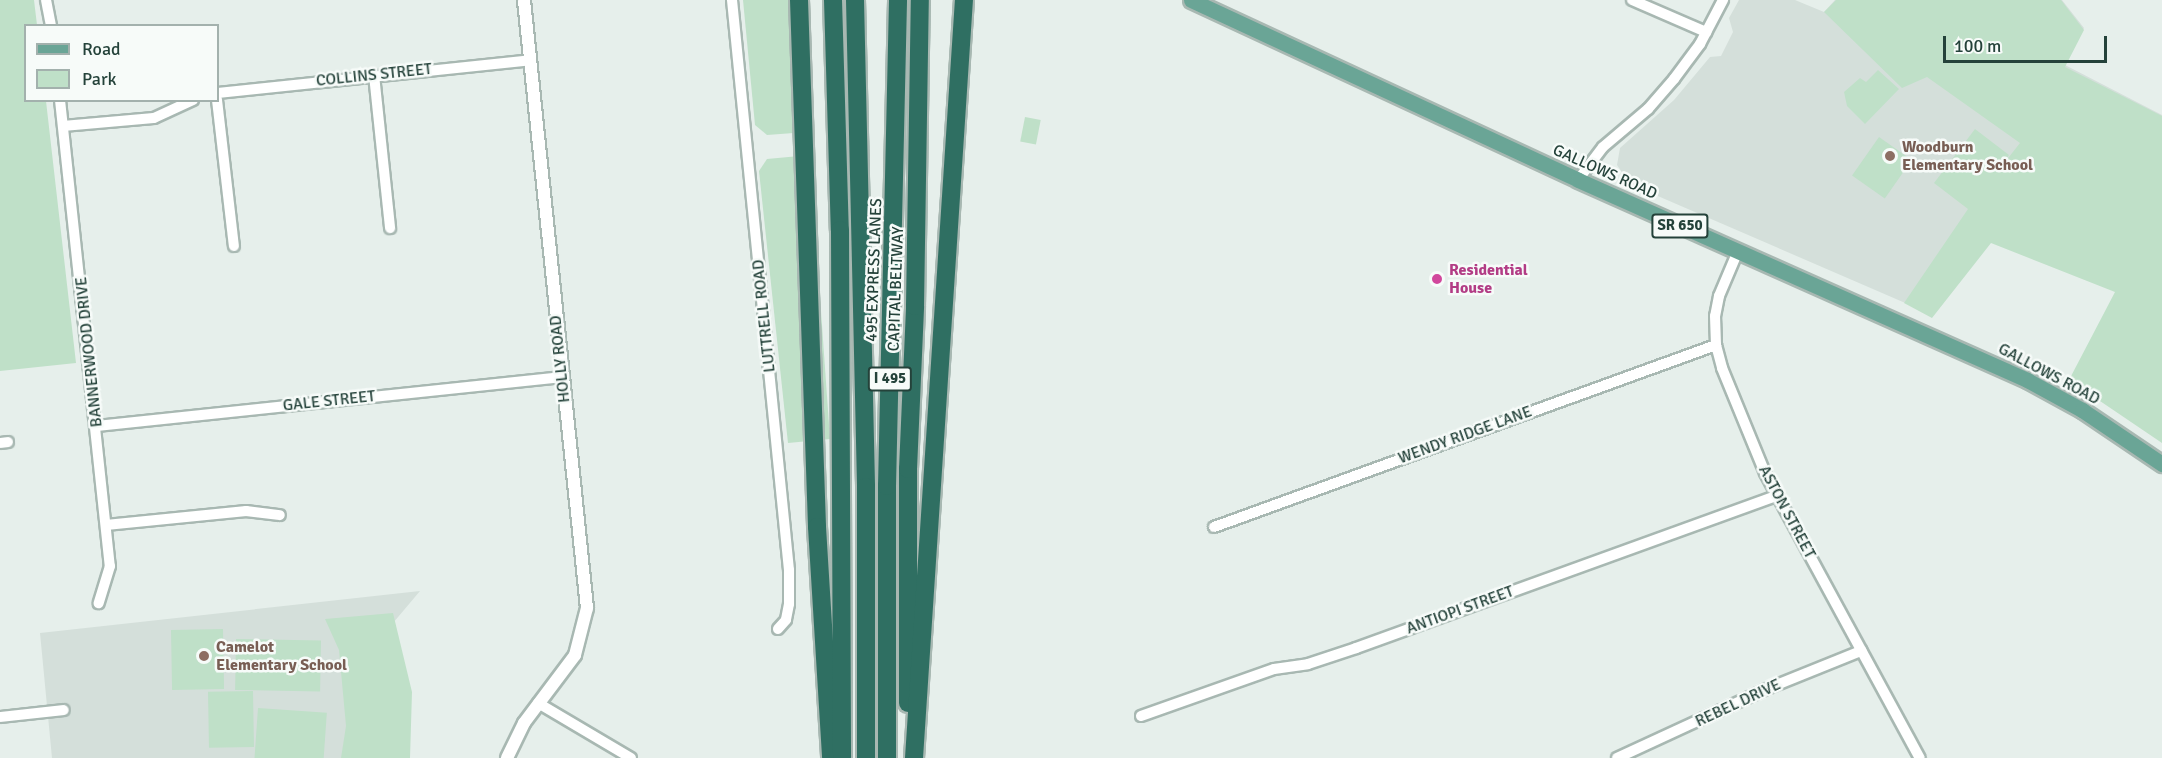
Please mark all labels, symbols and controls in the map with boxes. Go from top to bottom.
legend [24,24,219,102]
scale bar [1946,24,2110,62]
text: 100 m [1954,35,2001,57]
text: Road [82,38,121,60]
street label: COLLINS STREET [315,59,433,91]
text: Park [82,68,117,90]
place label: Woodburn Elementary School [1902,137,2033,175]
street label: GALLOWS ROAD [1550,140,1660,204]
marker: Woodburn Elementary School [1883,149,1897,163]
street label: 495 EXPRESS LANES [862,198,886,342]
road number: SR 650 [1650,214,1710,238]
street label: CAPITAL BELTWAY [884,226,908,352]
street label: LUTTRELL ROAD [749,259,779,373]
place label: Residential House [1449,260,1528,298]
marker: Residential House [1430,272,1444,286]
street label: BANNERWOOD DRIVE [72,276,106,428]
street label: HOLLY ROAD [546,314,574,404]
street label: GALLOWS ROAD [1995,339,2103,409]
road number: I 495 [868,367,912,391]
street label: GALE STREET [282,387,376,415]
street label: WENDY RIDGE LANE [1396,402,1534,468]
street label: ASTON STREET [1754,462,1820,562]
street label: ANTIOPI STREET [1404,582,1516,638]
place label: Camelot Elementary School [216,637,347,675]
marker: Camelot Elementary School [197,649,211,663]
street label: REBEL DRIVE [1692,675,1784,731]

